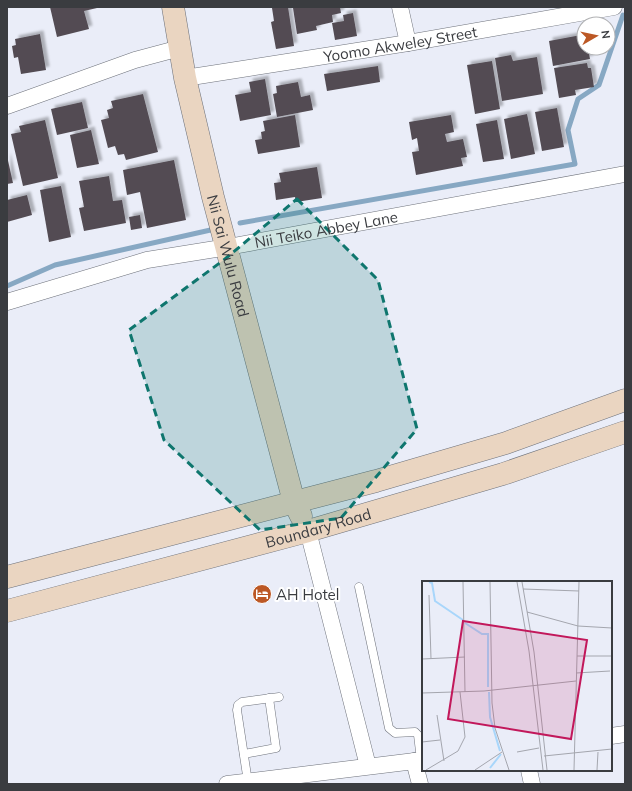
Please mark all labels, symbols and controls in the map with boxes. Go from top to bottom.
north arrow [576,16,616,56]
street label: Yoomo Akweley Street [321,22,479,66]
text: N [598,29,613,40]
street label: Nii Sai Wulu Road [203,193,254,319]
street label: Nii Teiko Abbey Lane [253,206,399,251]
street label: Boundary Road [263,504,373,551]
inset map [422,581,612,771]
hotel icon: AH Hotel [251,583,273,605]
place label: AH Hotel [276,585,339,604]

